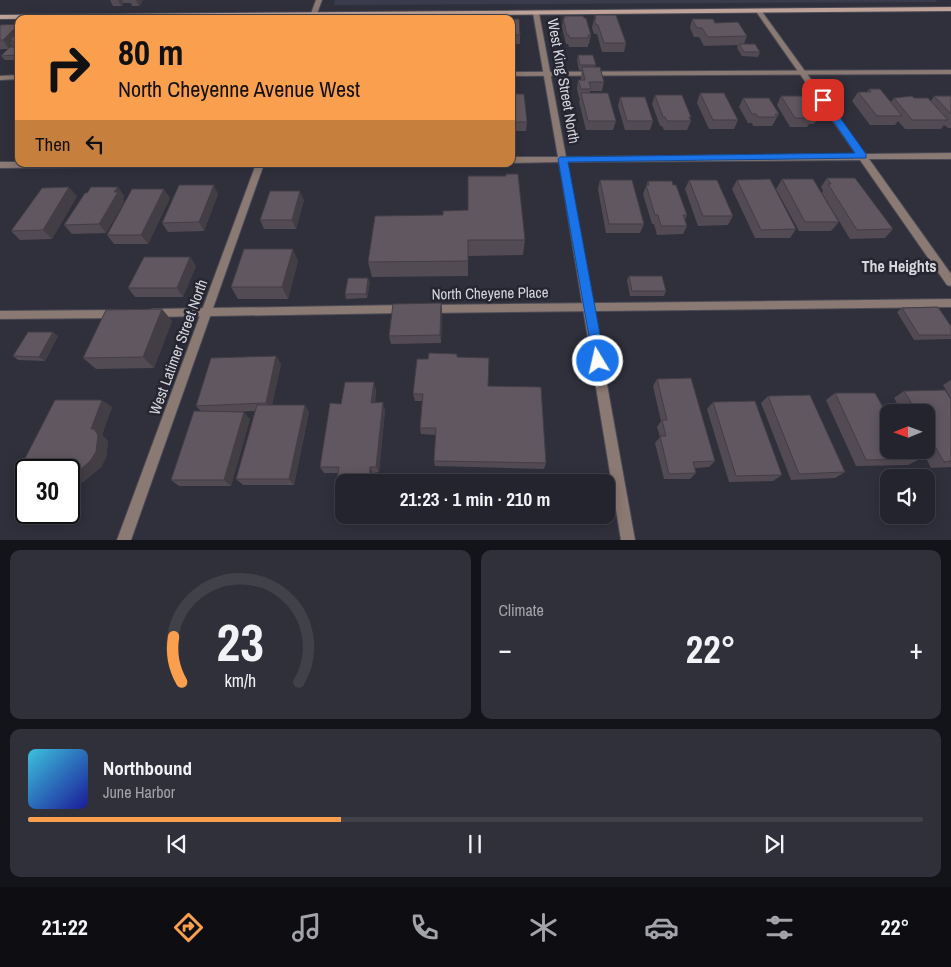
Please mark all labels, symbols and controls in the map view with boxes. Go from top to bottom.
street label: West King Street North [543,17,585,145]
text: 80 m [118,29,183,76]
icon: right [35,35,100,100]
text: North Cheyenne Avenue West [118,74,360,104]
pin [802,79,844,121]
icon: arrive [809,86,837,114]
icon: left [81,130,109,158]
text: Then [35,131,71,157]
district label: The Heights [861,255,937,277]
street label: West Latimer Street North [144,276,212,418]
street label: North Cheyene Place [431,281,549,305]
position arrow [571,334,623,386]
north arrow [880,404,935,459]
map controls [880,404,935,524]
speed limit sign: 30 [15,459,80,524]
button: sound [880,469,935,524]
text: 21:23 · 1 min · 210 m [400,486,550,512]
text: Climate [499,599,544,621]
text: 23 [217,607,264,677]
text: 22° [686,624,736,675]
text: − [499,630,512,668]
text: + [910,630,923,668]
text: km/h [224,669,256,693]
text: Northbound [103,755,192,781]
text: June Harbor [103,781,175,803]
icon: previous [163,830,191,858]
icon: pause [461,830,489,858]
icon: next [760,830,788,858]
icon: directions [171,910,206,945]
icon: music [289,910,324,945]
icon: phone [407,910,442,945]
icon: climate [526,910,561,945]
icon: car [644,910,679,945]
icon: filters [762,910,797,945]
text: 21:22 [42,912,88,942]
text: 22° [880,912,909,942]

